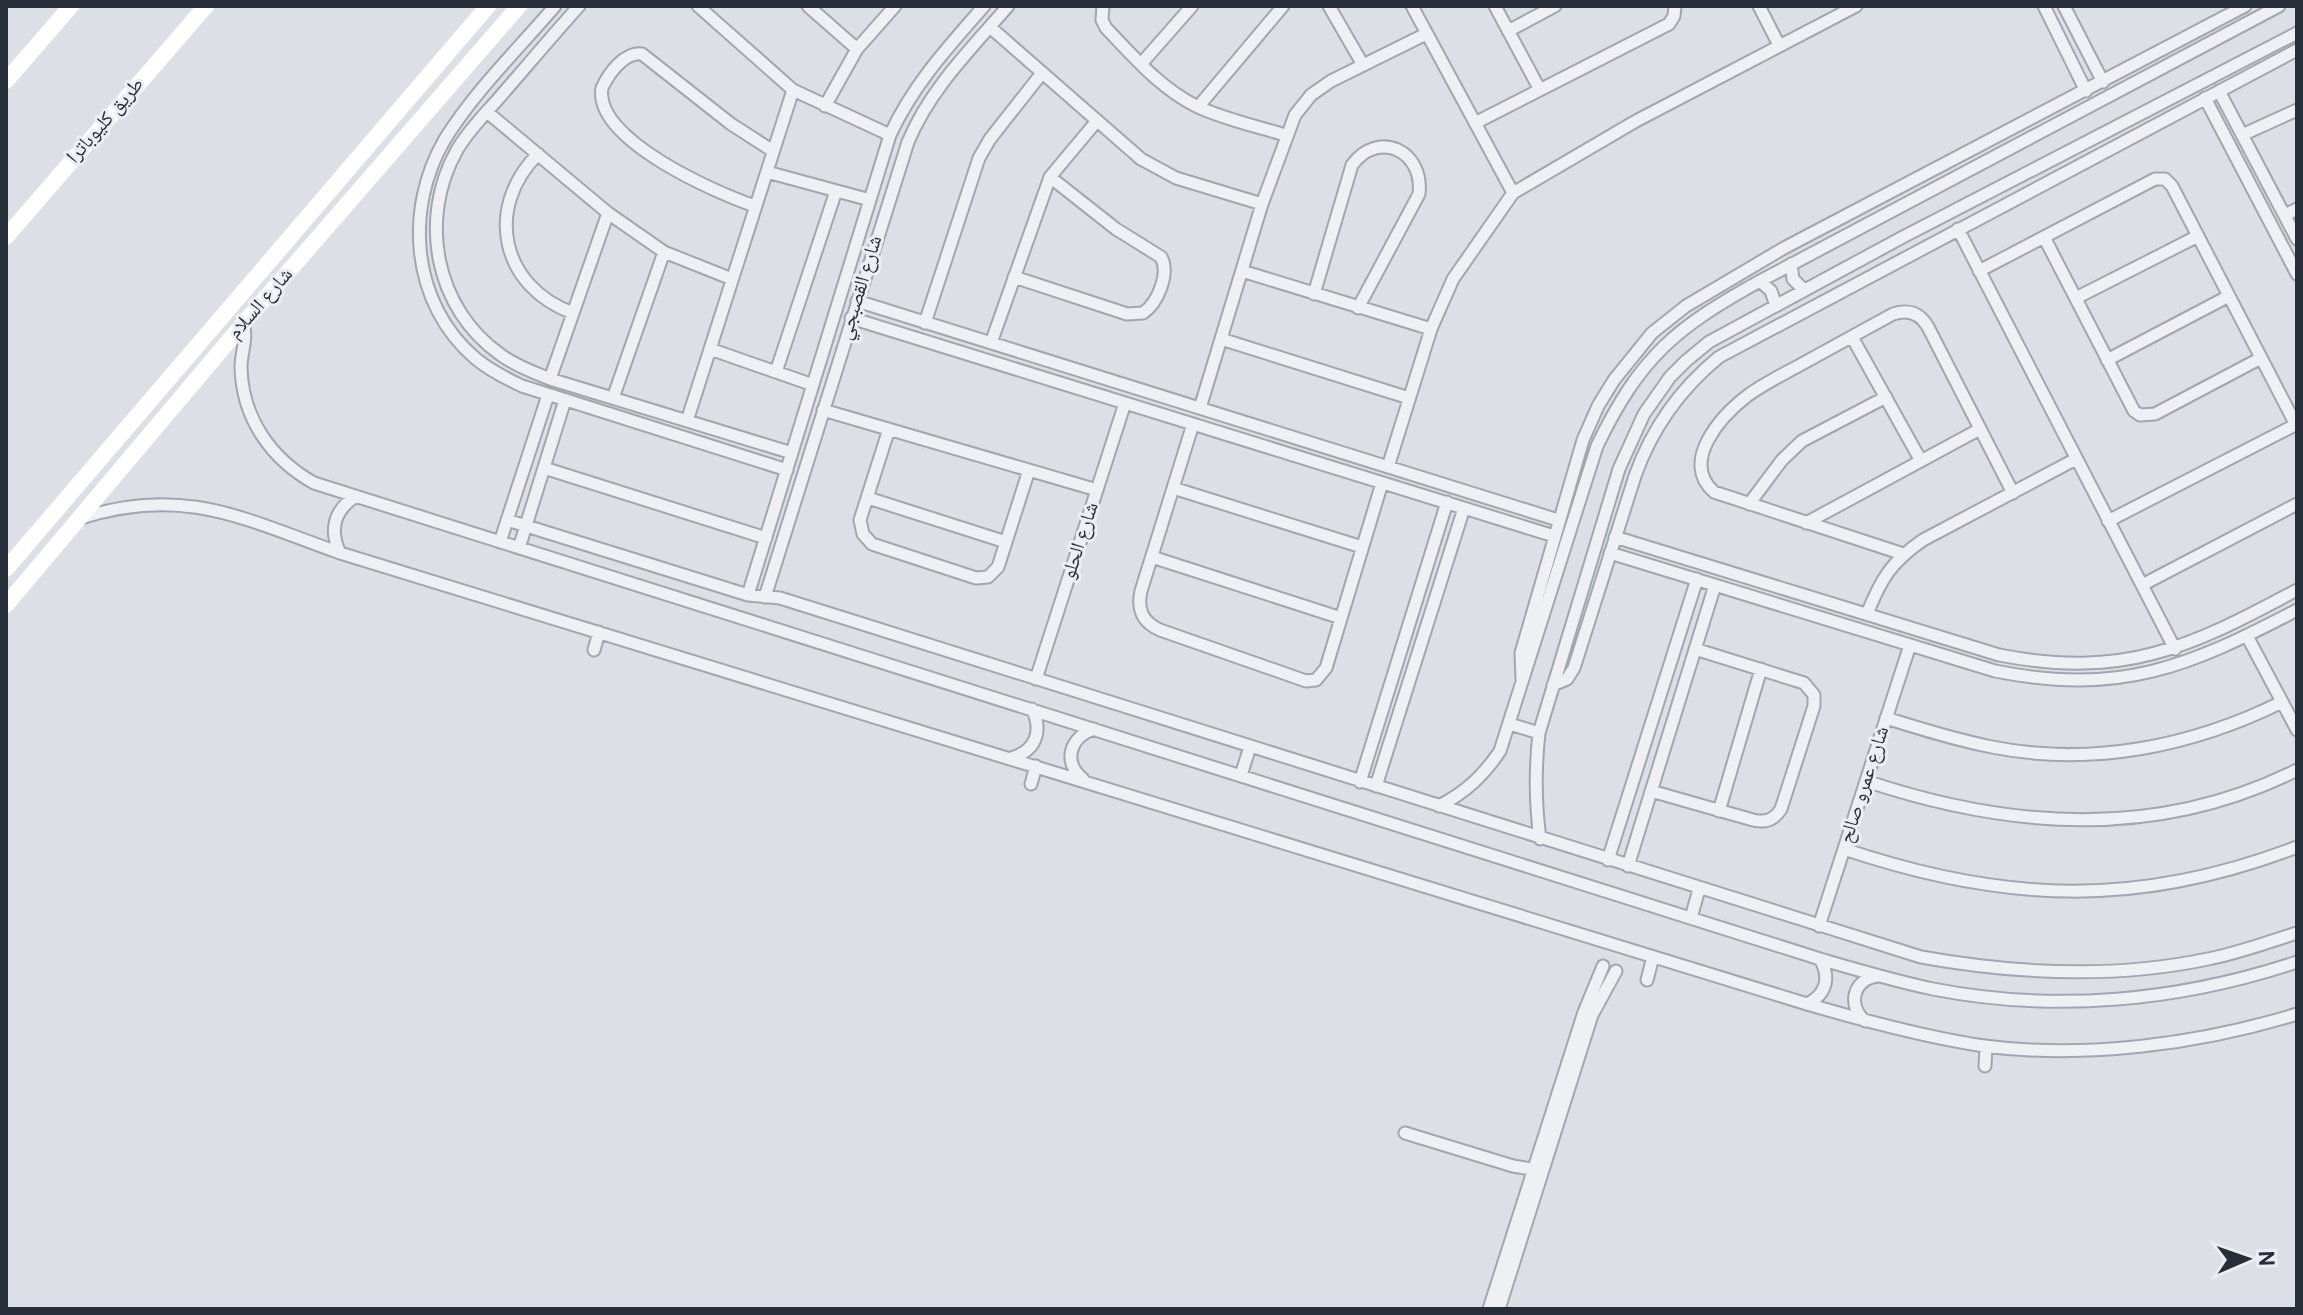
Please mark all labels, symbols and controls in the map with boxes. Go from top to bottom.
street label: طريق كليوباترا [62,73,150,169]
street label: شارع القصبجي [833,233,890,344]
street label: شارع السلام [223,263,299,345]
street label: شارع الحلو [1056,499,1106,583]
street label: شارع عمرو صالح [1834,723,1896,847]
north arrow [2207,1219,2287,1299]
text: N [2251,1250,2278,1267]

